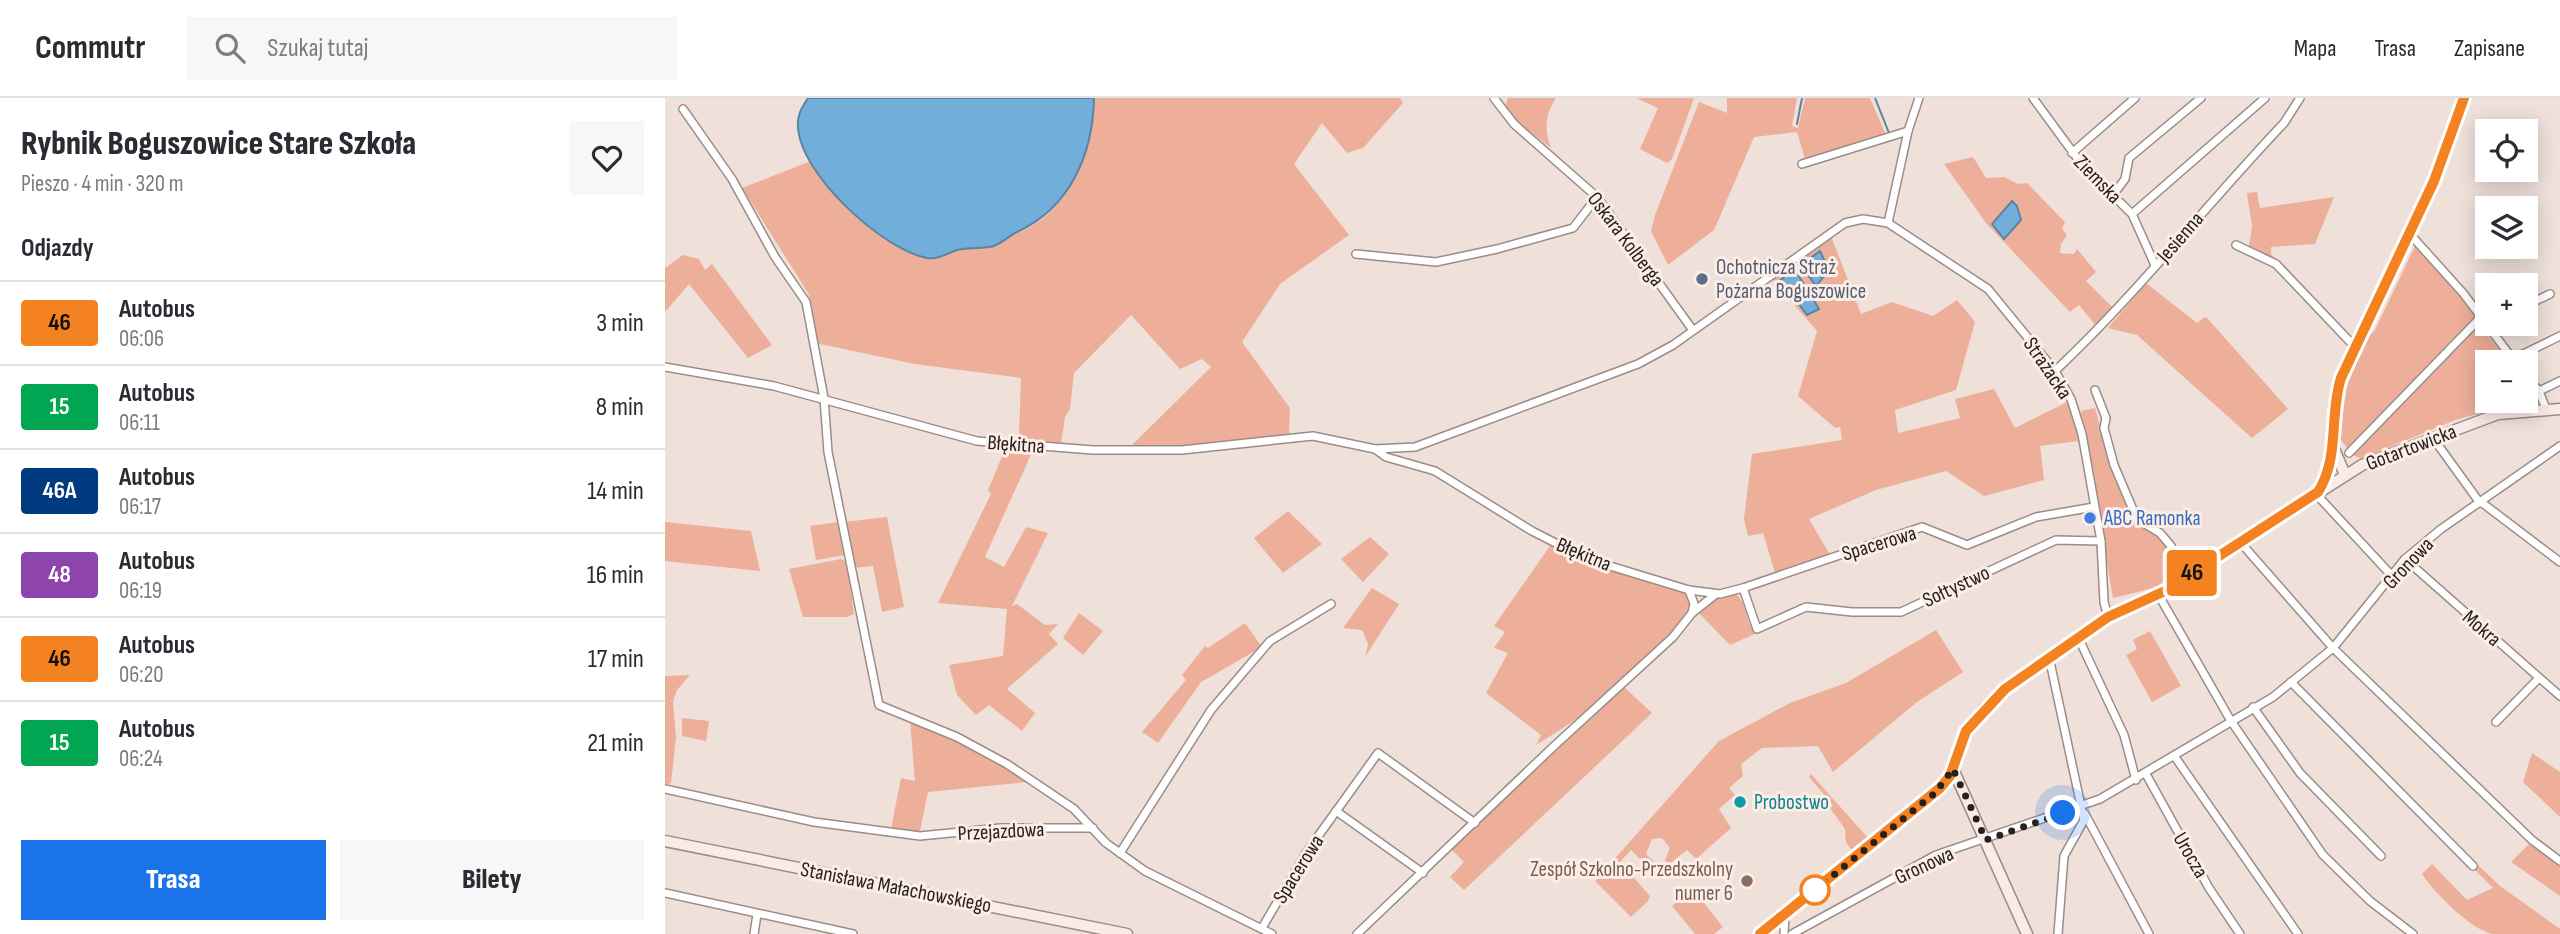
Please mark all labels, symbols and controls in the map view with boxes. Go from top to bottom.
search box [187,17,677,80]
text: Commutr [35,28,145,68]
icon: search [211,29,249,67]
text: Szukaj tutaj [267,33,368,64]
text: Mapa [2294,34,2337,63]
text: Trasa [2375,34,2416,63]
text: Zapisane [2454,34,2525,63]
map controls [2475,119,2538,413]
button: locate [2475,119,2538,182]
button: heart [570,121,644,195]
text: Rybnik Boguszowice Stare Szkoła [21,124,416,164]
street label: Ziemska [2068,150,2127,209]
text: Pieszo · 4 min · 320 m [21,170,183,198]
street label: Oskara Kolberga [1582,187,1669,291]
button: layers [2475,196,2538,259]
street label: Jesienna [2151,207,2209,268]
text: Odjazdy [21,233,93,264]
place label: Ochotnicza Straż Pożarna Boguszowice [1716,255,1866,304]
marker: Ochotnicza Straż Pożarna Boguszowice [1694,271,1710,287]
button: + [2475,273,2538,336]
text: Autobus [119,294,195,325]
text: 46 [48,308,71,337]
text: 3 min [596,308,644,339]
text: 06:06 [119,325,164,353]
street label: Strażacka [2018,333,2077,404]
button: − [2475,350,2538,413]
text: Autobus [119,378,195,409]
text: 15 [50,392,70,421]
text: 8 min [596,392,644,423]
text: 06:11 [119,409,160,437]
street label: Gotartowicka [2362,419,2460,476]
street label: Błękitna [987,430,1045,459]
text: Autobus [119,462,195,493]
text: 46A [43,476,76,505]
text: 14 min [587,476,644,507]
text: 06:17 [119,493,161,521]
place label: ABC Ramonka [2103,506,2201,531]
marker: ABC Ramonka [2082,510,2098,526]
street label: Spacerowa [1839,520,1919,567]
street label: Błękitna [1553,532,1615,577]
street label: Gronowa [2378,532,2439,594]
text: Autobus [119,546,195,577]
line badge: 46 [2161,550,2223,596]
text: 46 [2181,558,2203,587]
text: 48 [48,560,71,589]
text: 16 min [587,560,644,591]
street label: Sołtystwo [1919,560,1994,613]
text: 06:19 [119,577,162,605]
street label: Mokra [2457,605,2506,652]
text: Autobus [119,630,195,661]
text: 46 [48,644,71,673]
text: 17 min [588,644,644,675]
text: 06:20 [119,661,163,689]
text: Autobus [119,714,195,745]
text: 15 [50,728,70,757]
text: 21 min [587,728,644,759]
text: 06:24 [119,745,163,773]
place label: Probostwo [1754,790,1829,815]
marker: Probostwo [1732,794,1748,810]
your location [2045,795,2080,830]
street label: Przejazdowa [957,817,1045,846]
street label: Urocza [2168,828,2214,883]
street label: Spacerowa [1268,830,1329,908]
button: Trasa [21,840,326,920]
button: Bilety [340,840,644,920]
street label: Gronowa [1891,841,1958,890]
street label: Stanisława Małachowskiego [798,857,993,918]
place label: Zespół Szkolno-Przedszkolny numer 6 [1530,857,1733,906]
marker: Zespół Szkolno-Przedszkolny numer 6 [1739,873,1755,889]
unlabelled marker [1800,875,1830,905]

